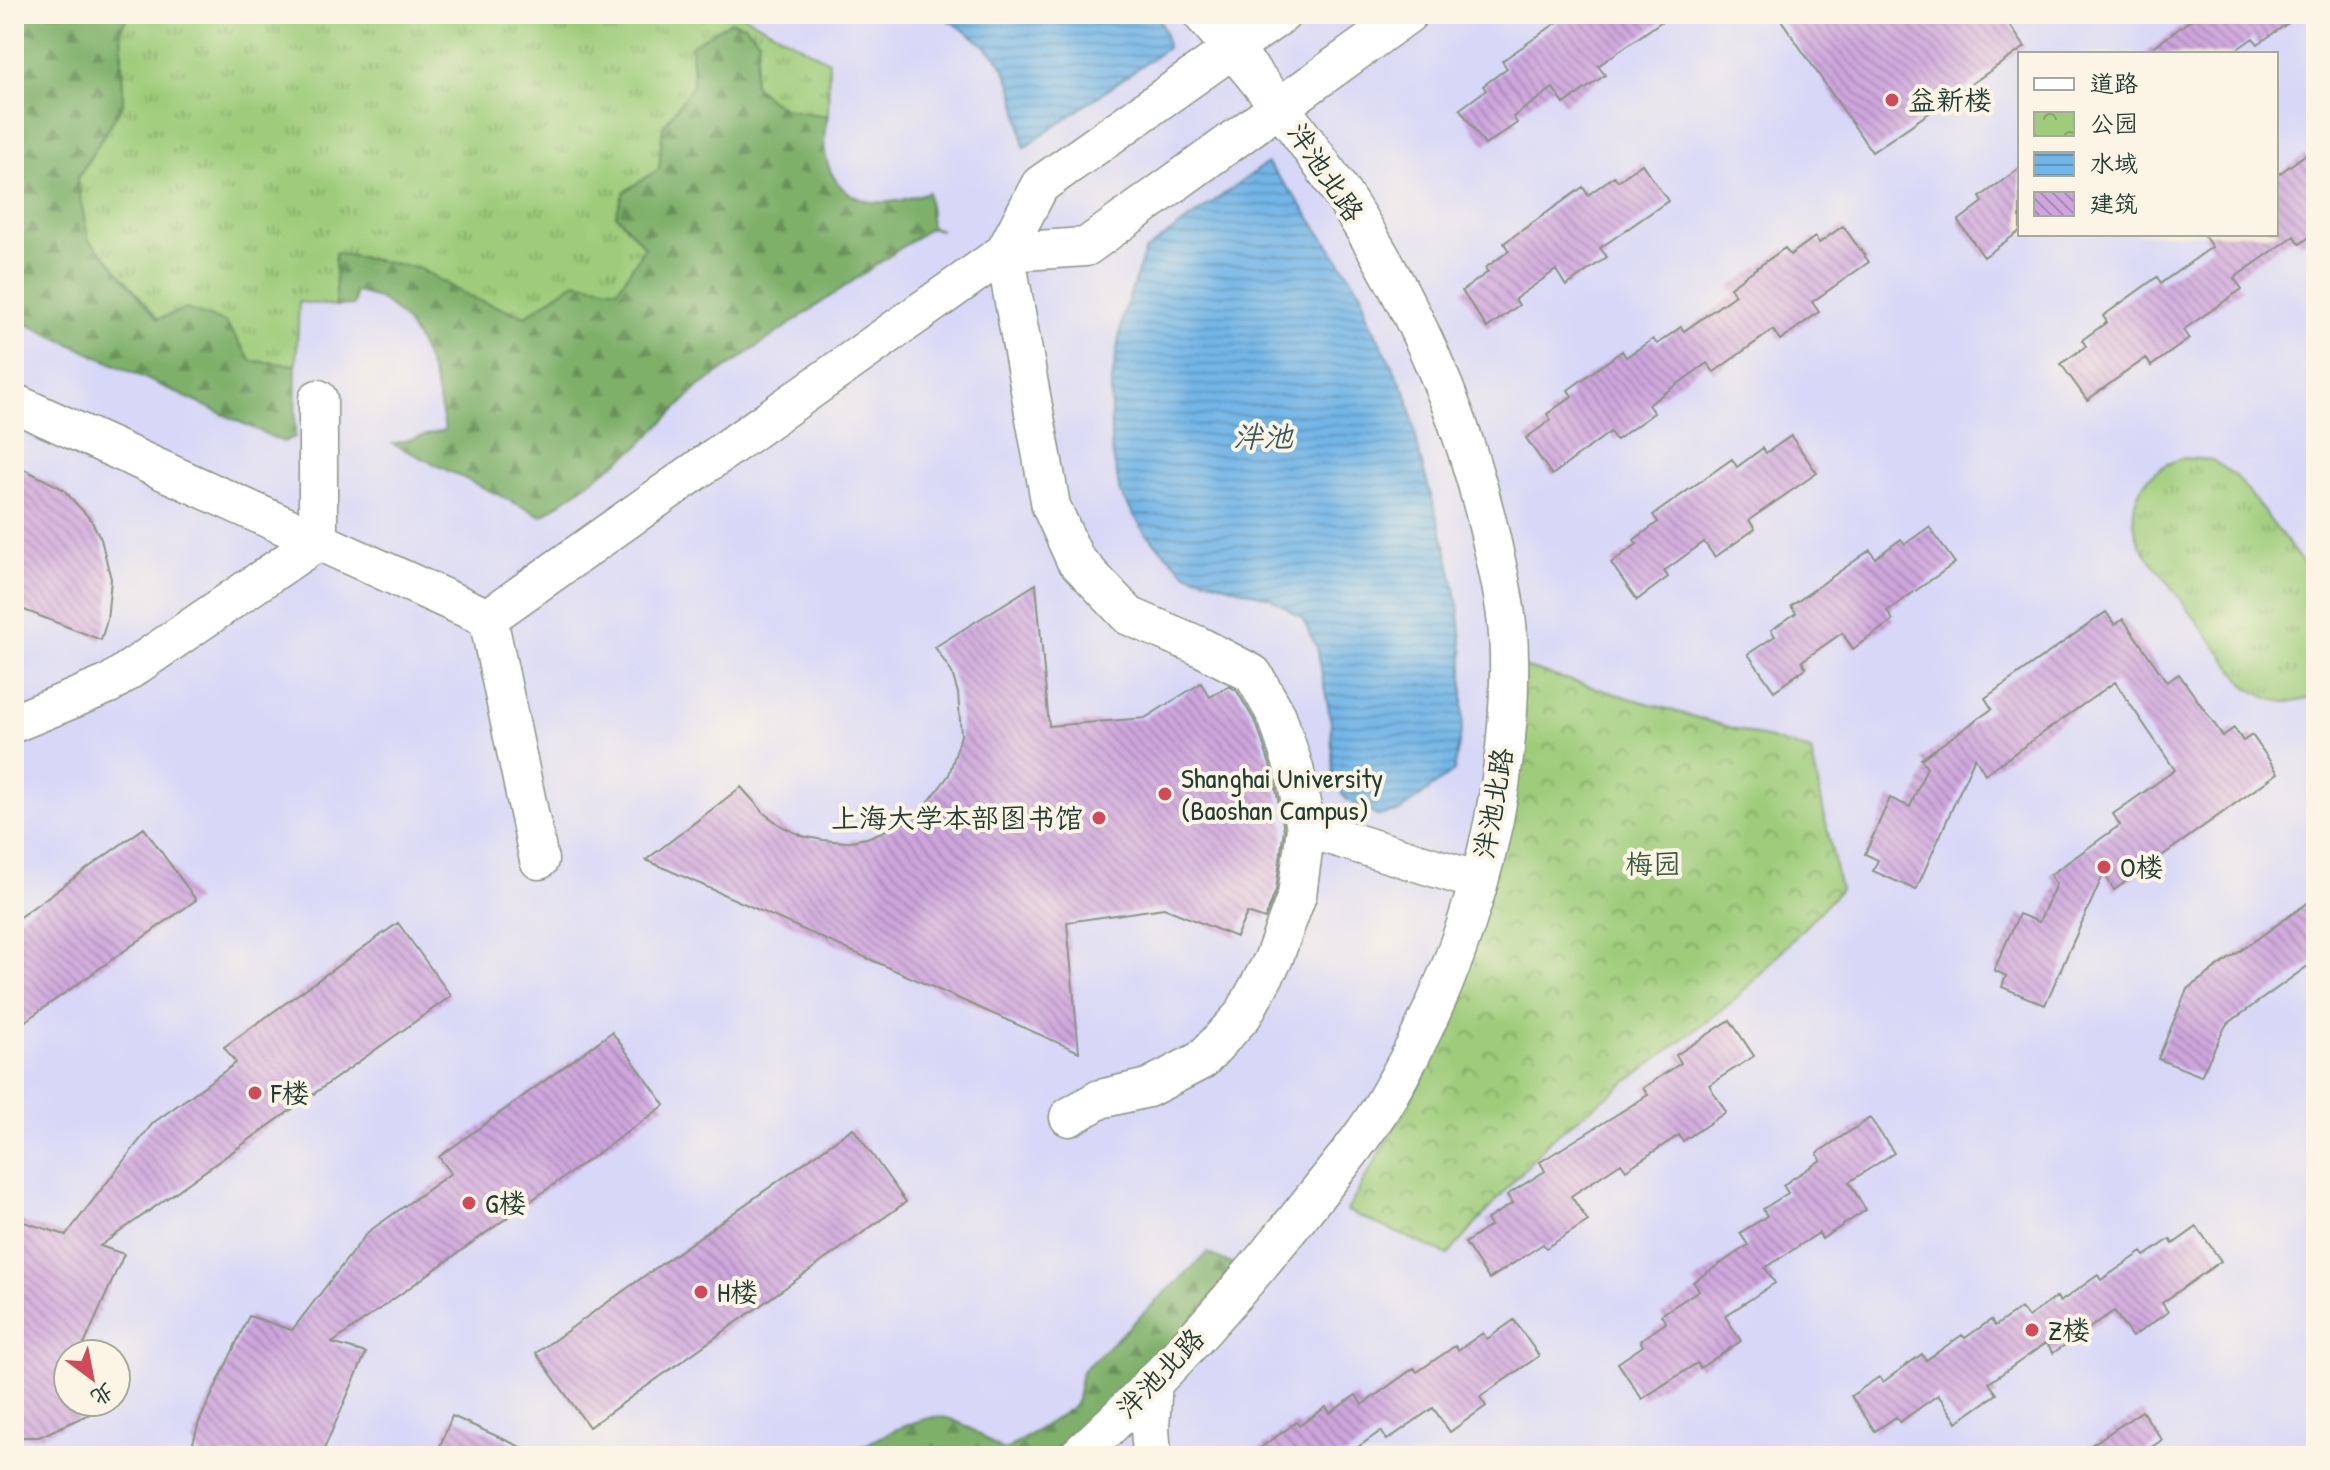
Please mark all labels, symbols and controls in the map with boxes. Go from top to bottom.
legend [2018,52,2278,236]
text: 道路 [2090,67,2138,99]
place label: 益新楼 [1908,81,1992,119]
marker: 益新楼 [1883,91,1901,109]
text: 公园 [2090,107,2138,139]
street label: 泮池北路 [1279,115,1373,229]
text: 水域 [2090,147,2138,179]
text: 建筑 [2090,187,2138,219]
water label: 泮池 [1233,416,1294,456]
street label: 泮池北路 [1465,745,1521,861]
place label: Shanghai University (Baoshan Campus) [1181,759,1383,829]
marker: Shanghai University (Baoshan Campus) [1156,785,1174,803]
place label: 上海大学本部图书馆 [831,799,1083,837]
marker: 上海大学本部图书馆 [1090,809,1108,827]
park label: 梅园 [1625,845,1681,883]
place label: O楼 [2120,848,2164,886]
marker: O楼 [2095,858,2113,876]
place label: F楼 [270,1074,310,1112]
marker: F楼 [246,1084,264,1102]
place label: G楼 [485,1184,526,1222]
marker: G楼 [460,1194,478,1212]
place label: H楼 [717,1273,758,1311]
marker: H楼 [692,1283,710,1301]
place label: Z楼 [2048,1311,2090,1349]
street label: 泮池北路 [1107,1320,1213,1426]
marker: Z楼 [2023,1321,2041,1339]
north arrow [52,1338,132,1418]
text: 北 [85,1376,120,1414]

